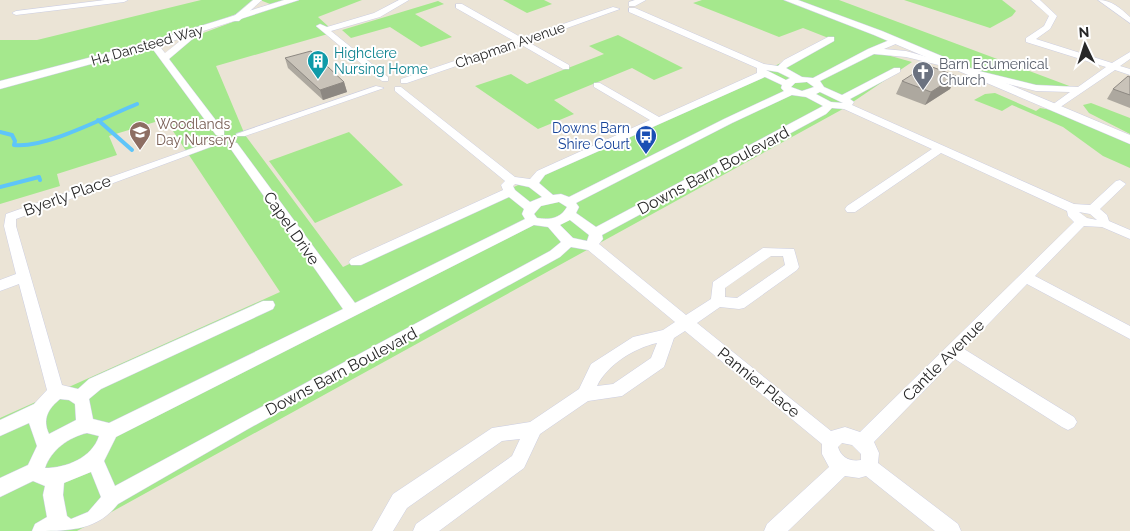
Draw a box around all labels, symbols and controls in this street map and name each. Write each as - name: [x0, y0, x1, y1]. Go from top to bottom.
- street label: Chapman Avenue: [453, 19, 567, 71]
- north arrow: [1060, 20, 1110, 70]
- street label: H4 Dansteed Way: [89, 21, 205, 69]
- text: N: [1078, 24, 1090, 40]
- place label: Highclere Nursing Home: [334, 45, 428, 77]
- building icon: Highclere Nursing Home: [306, 49, 330, 80]
- place label: Barn Ecumenical Church: [939, 56, 1049, 88]
- church icon: Barn Ecumenical Church: [911, 60, 935, 91]
- place label: Woodlands Day Nursery: [156, 116, 236, 148]
- school or university icon: Woodlands Day Nursery: [128, 120, 152, 151]
- place label: Downs Barn Shire Court: [552, 120, 630, 152]
- street label: Downs Barn Boulevard: [634, 122, 792, 218]
- bus stop icon: Downs Barn Shire Court: [634, 124, 658, 155]
- street label: Byerly Place: [21, 171, 113, 220]
- street label: Capel Drive: [259, 188, 324, 269]
- street label: Cantle Avenue: [899, 316, 988, 405]
- street label: Downs Barn Boulevard: [262, 323, 420, 419]
- street label: Pannier Place: [714, 343, 804, 421]

